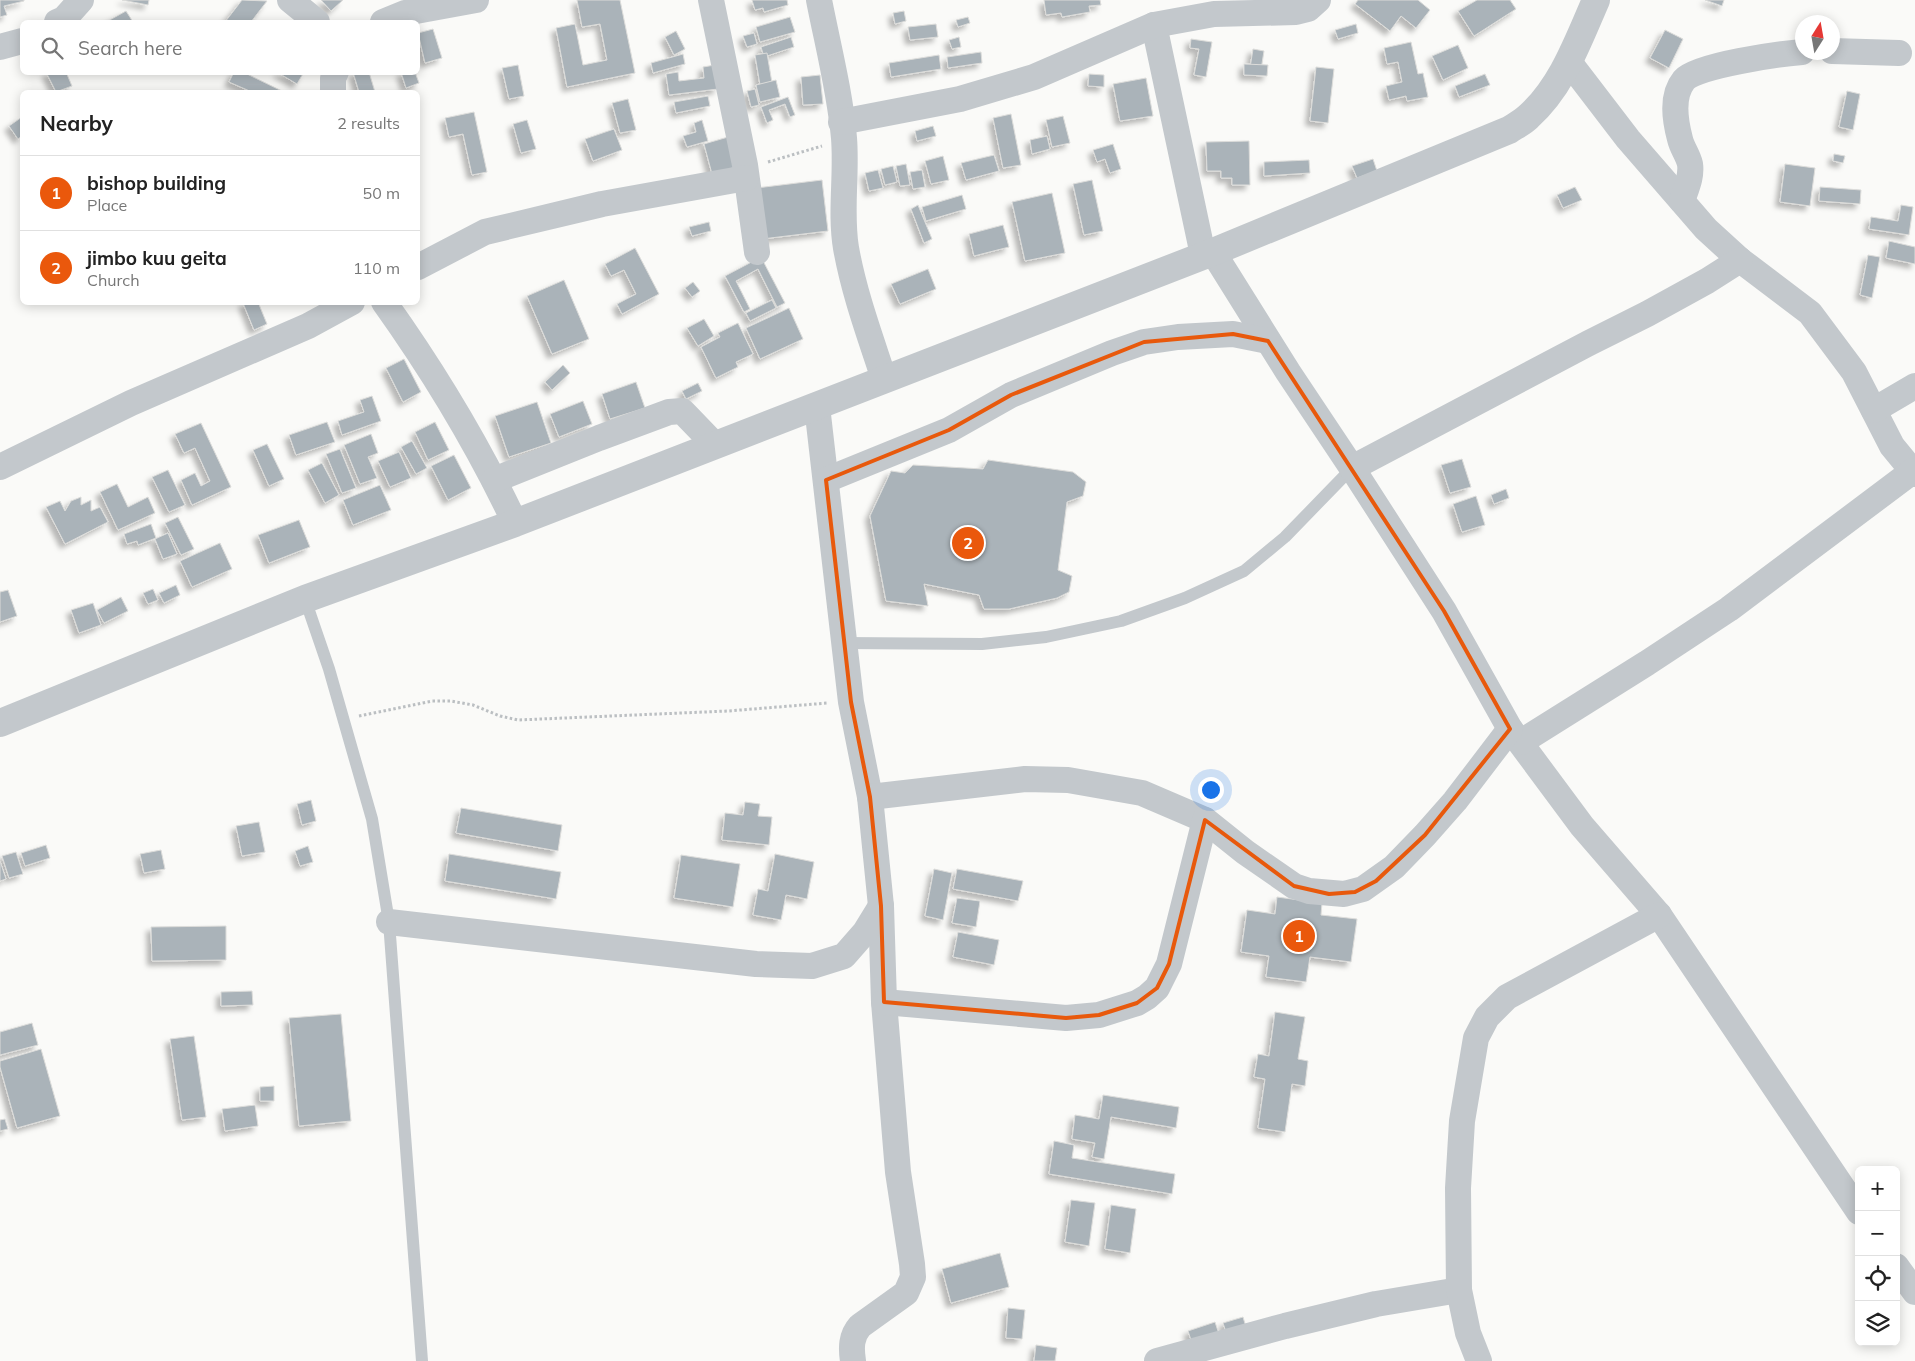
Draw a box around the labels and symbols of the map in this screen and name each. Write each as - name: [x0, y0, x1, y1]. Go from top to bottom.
- north arrow: [1795, 15, 1840, 60]
- pin: 2: [952, 524, 984, 562]
- your location: [1198, 777, 1224, 803]
- pin: 1: [1283, 917, 1315, 955]

